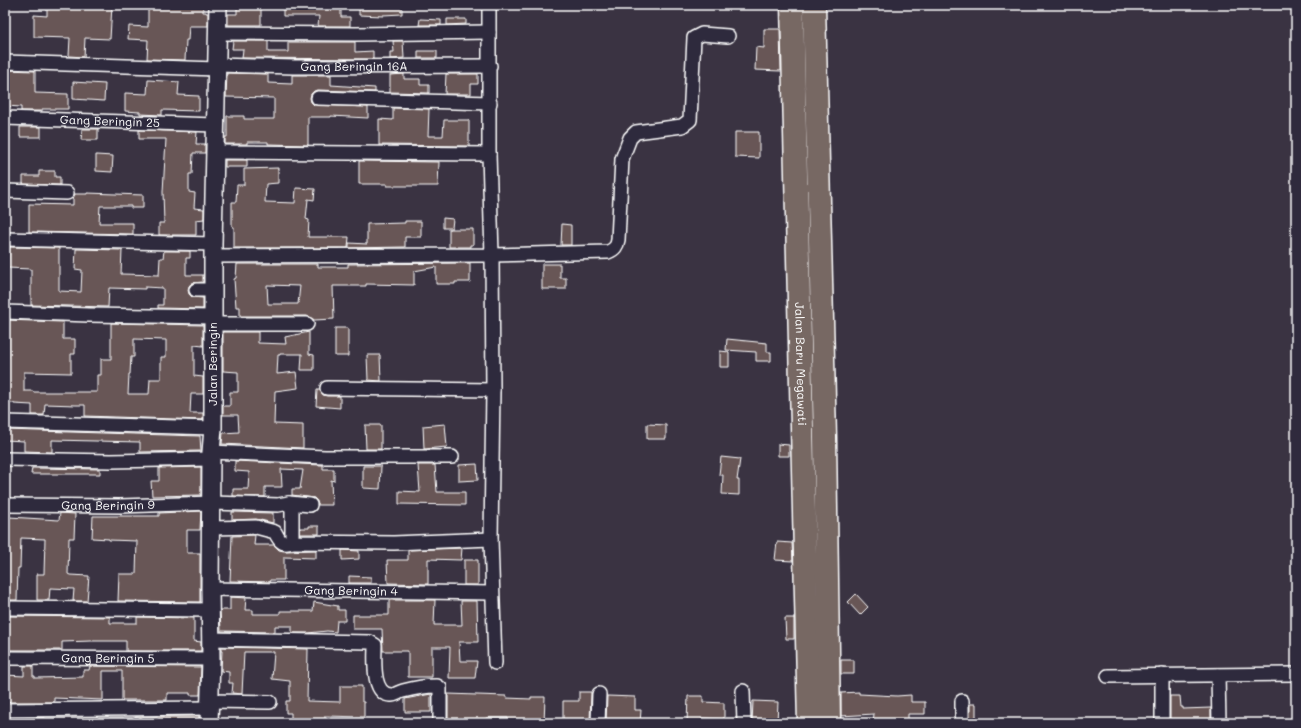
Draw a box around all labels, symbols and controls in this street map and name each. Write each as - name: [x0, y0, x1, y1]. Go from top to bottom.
- street label: Gang Beringin 16A: [300, 57, 408, 74]
- street label: Gang Beringin 25: [60, 111, 160, 130]
- street label: Jalan Baru Megawati: [792, 302, 811, 426]
- street label: Jalan Beringin: [204, 322, 220, 406]
- street label: Gang Beringin 9: [61, 496, 155, 513]
- street label: Gang Beringin 4: [304, 581, 398, 599]
- street label: Gang Beringin 5: [61, 649, 155, 666]

